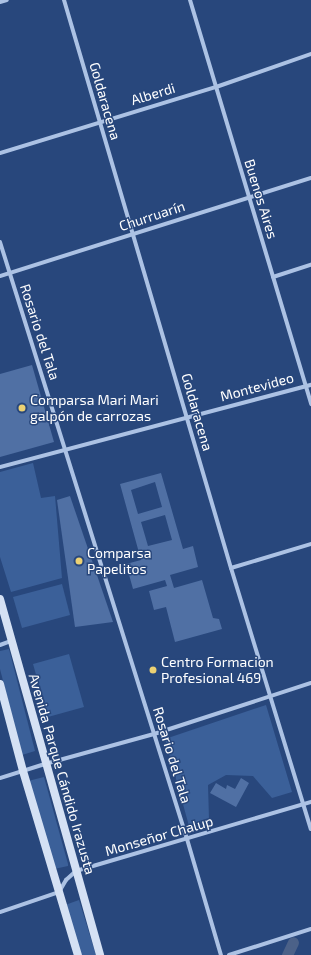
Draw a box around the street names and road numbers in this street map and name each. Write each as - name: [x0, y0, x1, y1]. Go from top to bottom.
- street label: Goldaracena: [86, 60, 124, 142]
- street label: Alberdi: [129, 79, 177, 109]
- street label: Buenos Aires: [241, 157, 281, 241]
- street label: Churruarín: [117, 197, 187, 235]
- street label: Rosario del Tala: [16, 282, 64, 382]
- street label: Montevideo: [218, 369, 296, 405]
- street label: Goldaracena: [178, 371, 216, 453]
- street label: Avenida Parque Cándido Irazusta: [25, 672, 99, 876]
- street label: Rosario del Tala: [149, 704, 195, 806]
- street label: Monseñor Chalup: [103, 813, 215, 859]

